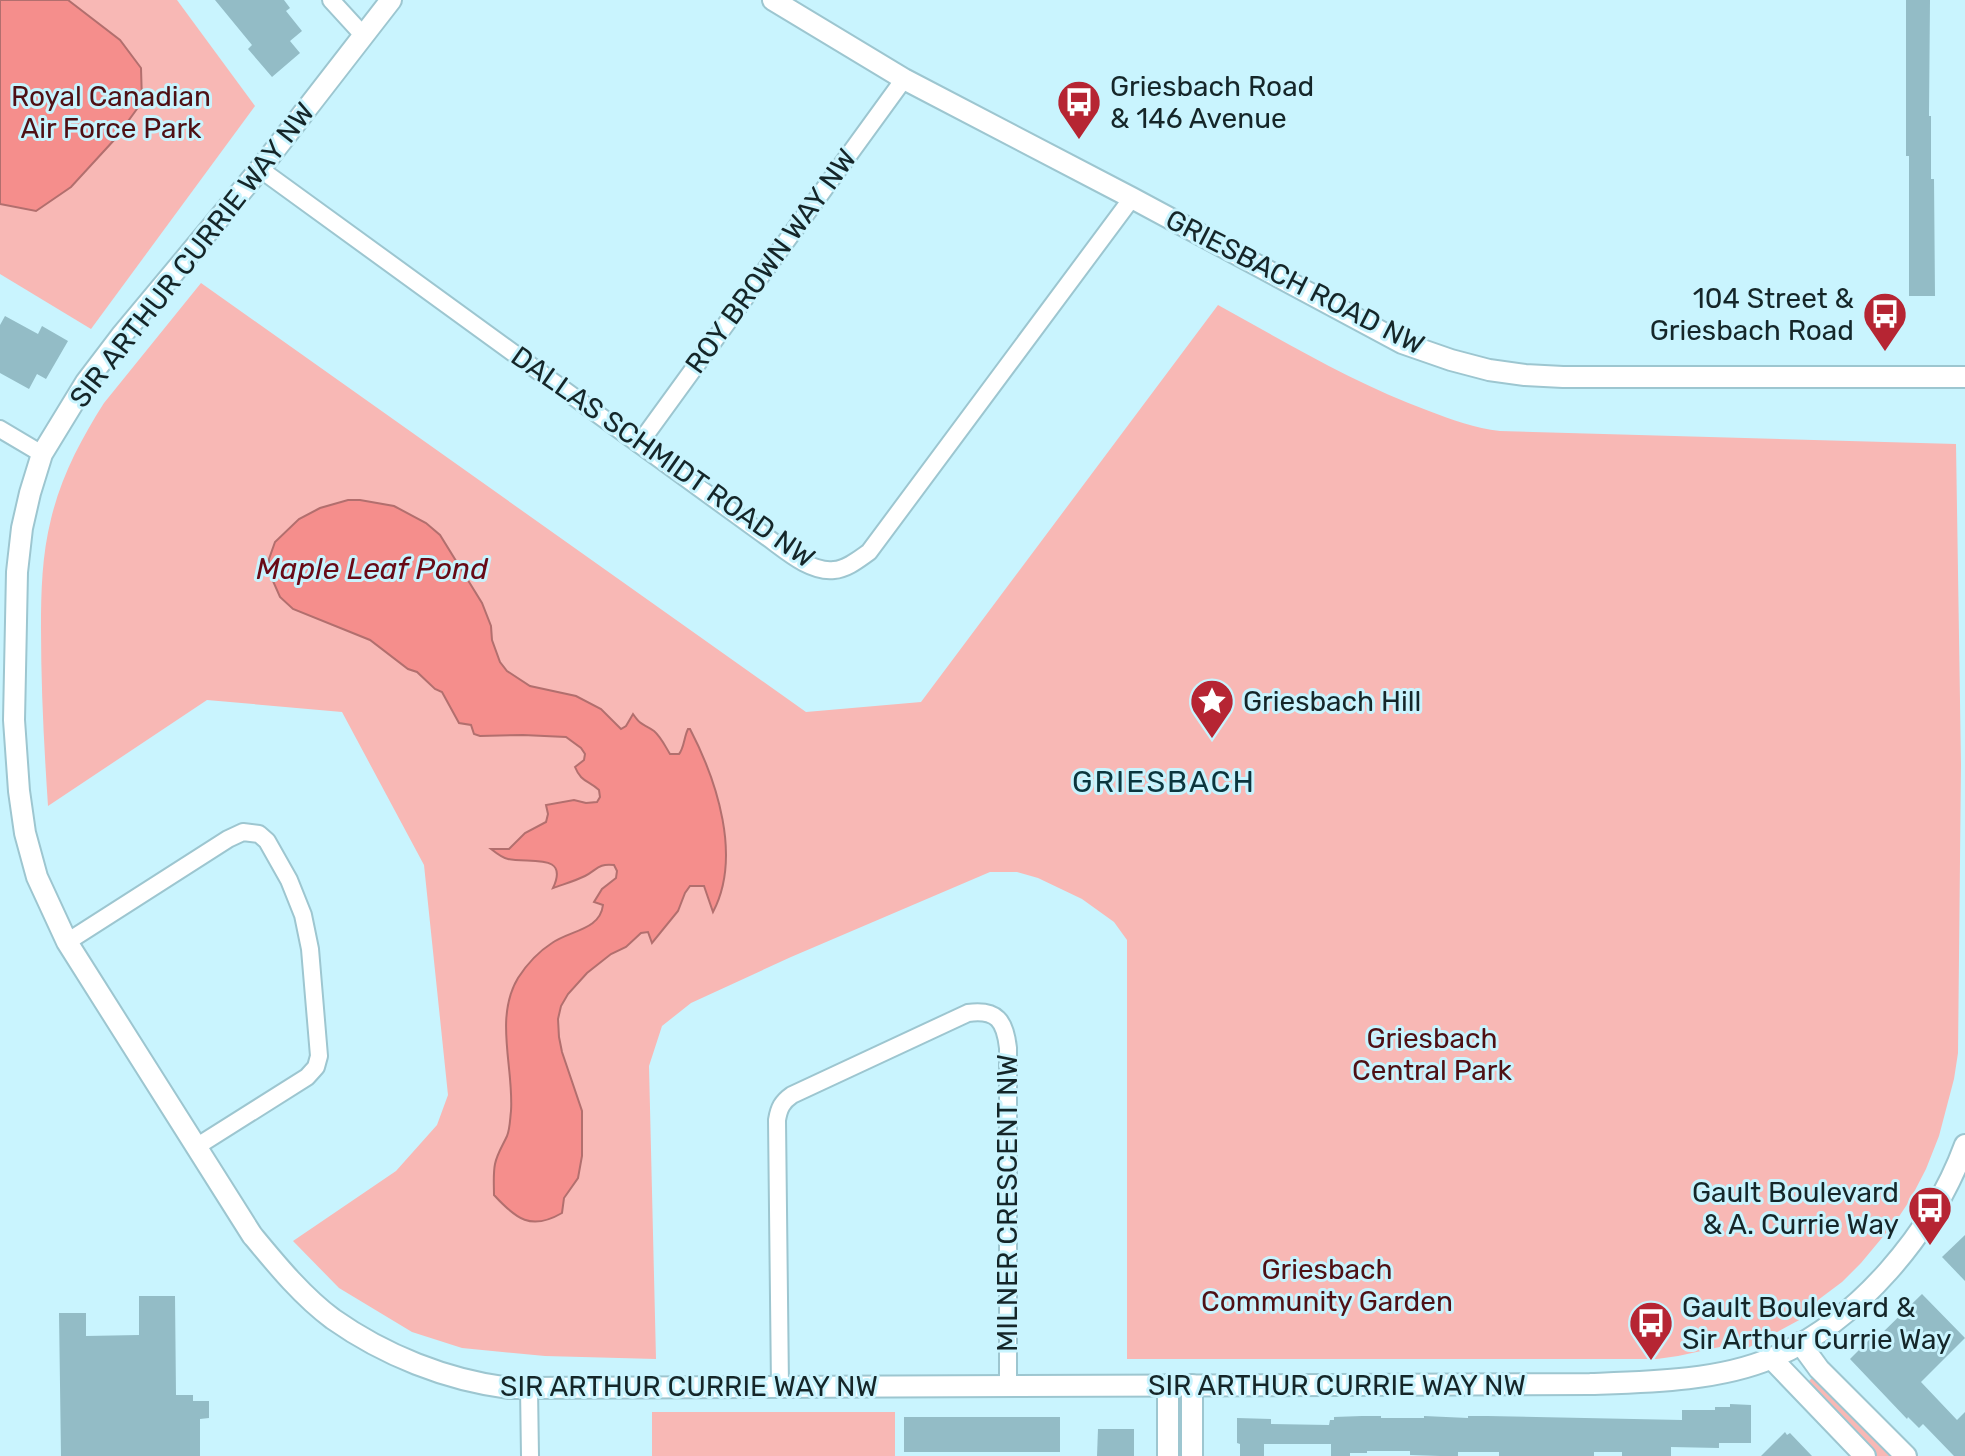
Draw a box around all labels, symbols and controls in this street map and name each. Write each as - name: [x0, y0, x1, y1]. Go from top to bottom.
- place label: Griesbach Road & 146 Avenue: [1110, 70, 1314, 135]
- bus stop icon: Griesbach Road & 146 Avenue: [1055, 78, 1103, 141]
- park label: Royal Canadian Air Force Park: [11, 80, 211, 145]
- street label: SIR ARTHUR CURRIE WAY NW: [63, 96, 321, 414]
- street label: ROY BROWN WAY NW: [679, 142, 863, 380]
- street label: GRIESBACH ROAD NW: [1160, 202, 1430, 362]
- place label: 104 Street & Griesbach Road: [1650, 282, 1854, 347]
- bus stop icon: 104 Street & Griesbach Road: [1861, 290, 1909, 353]
- street label: DALLAS SCHMIDT ROAD NW: [505, 339, 821, 575]
- water label: Maple Leaf Pond: [256, 551, 489, 587]
- place icon: Griesbach Hill: [1188, 677, 1236, 740]
- place label: Griesbach Hill: [1243, 685, 1421, 718]
- district label: GRIESBACH: [1072, 764, 1256, 800]
- park label: Griesbach Central Park: [1352, 1022, 1512, 1087]
- street label: MILNER CRESCENT NW: [991, 1054, 1024, 1352]
- place label: Gault Boulevard & A. Currie Way: [1692, 1176, 1899, 1241]
- bus stop icon: Gault Boulevard & A. Currie Way: [1906, 1184, 1954, 1247]
- park label: Griesbach Community Garden: [1201, 1253, 1453, 1318]
- place label: Gault Boulevard & Sir Arthur Currie Way: [1682, 1291, 1952, 1356]
- bus stop icon: Gault Boulevard & Sir Arthur Currie Way: [1627, 1299, 1675, 1362]
- street label: SIR ARTHUR CURRIE WAY NW: [1148, 1369, 1526, 1402]
- street label: SIR ARTHUR CURRIE WAY NW: [500, 1370, 878, 1403]

